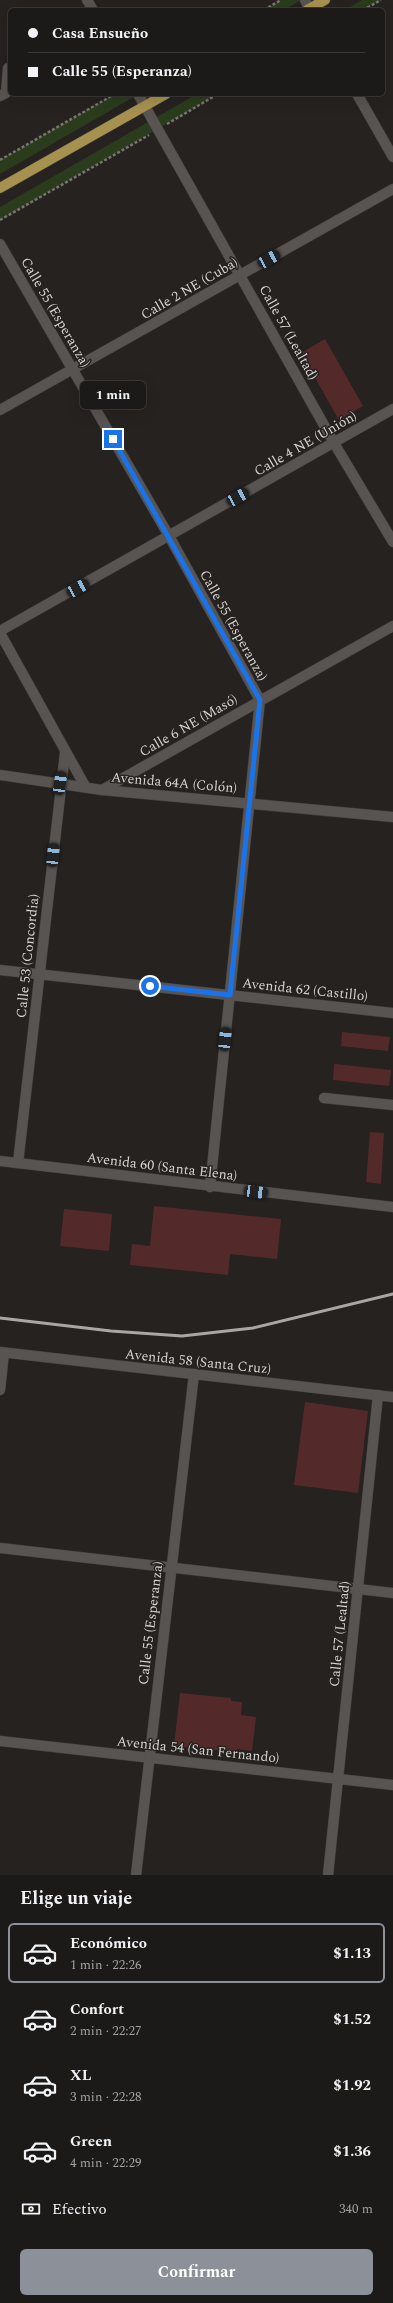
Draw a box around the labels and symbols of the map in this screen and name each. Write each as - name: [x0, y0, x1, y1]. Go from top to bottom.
- car: [256, 248, 282, 270]
- street label: Calle 2 NE (Cuba): [137, 252, 242, 325]
- street label: Calle 55 (Esperanza): [15, 253, 96, 371]
- street label: Calle 57 (Lealtad): [254, 281, 323, 384]
- callout: 1 min: [80, 381, 146, 409]
- street label: Calle 4 NE (Unión): [250, 405, 361, 481]
- route end: [104, 430, 122, 448]
- car: [225, 486, 251, 508]
- street label: Calle 55 (Esperanza): [194, 566, 273, 685]
- car: [65, 577, 91, 599]
- street label: Calle 6 NE (Masó): [135, 689, 241, 762]
- street label: Avenida 64A (Colón): [110, 767, 238, 798]
- car: [52, 770, 68, 796]
- car: [46, 842, 60, 868]
- street label: Calle 53 (Concordia): [11, 893, 44, 1019]
- street label: Avenida 62 (Castillo): [241, 972, 369, 1007]
- route start: [141, 977, 159, 995]
- car: [218, 1026, 232, 1052]
- street label: Avenida 60 (Santa Elena): [85, 1147, 238, 1186]
- car: [243, 1185, 269, 1199]
- street label: Avenida 58 (Santa Cruz): [124, 1343, 272, 1380]
- street label: Calle 55 (Esperanza): [133, 1560, 168, 1686]
- street label: Calle 57 (Lealtad): [324, 1580, 355, 1688]
- street label: Avenida 54 (San Fernando): [115, 1731, 280, 1768]

